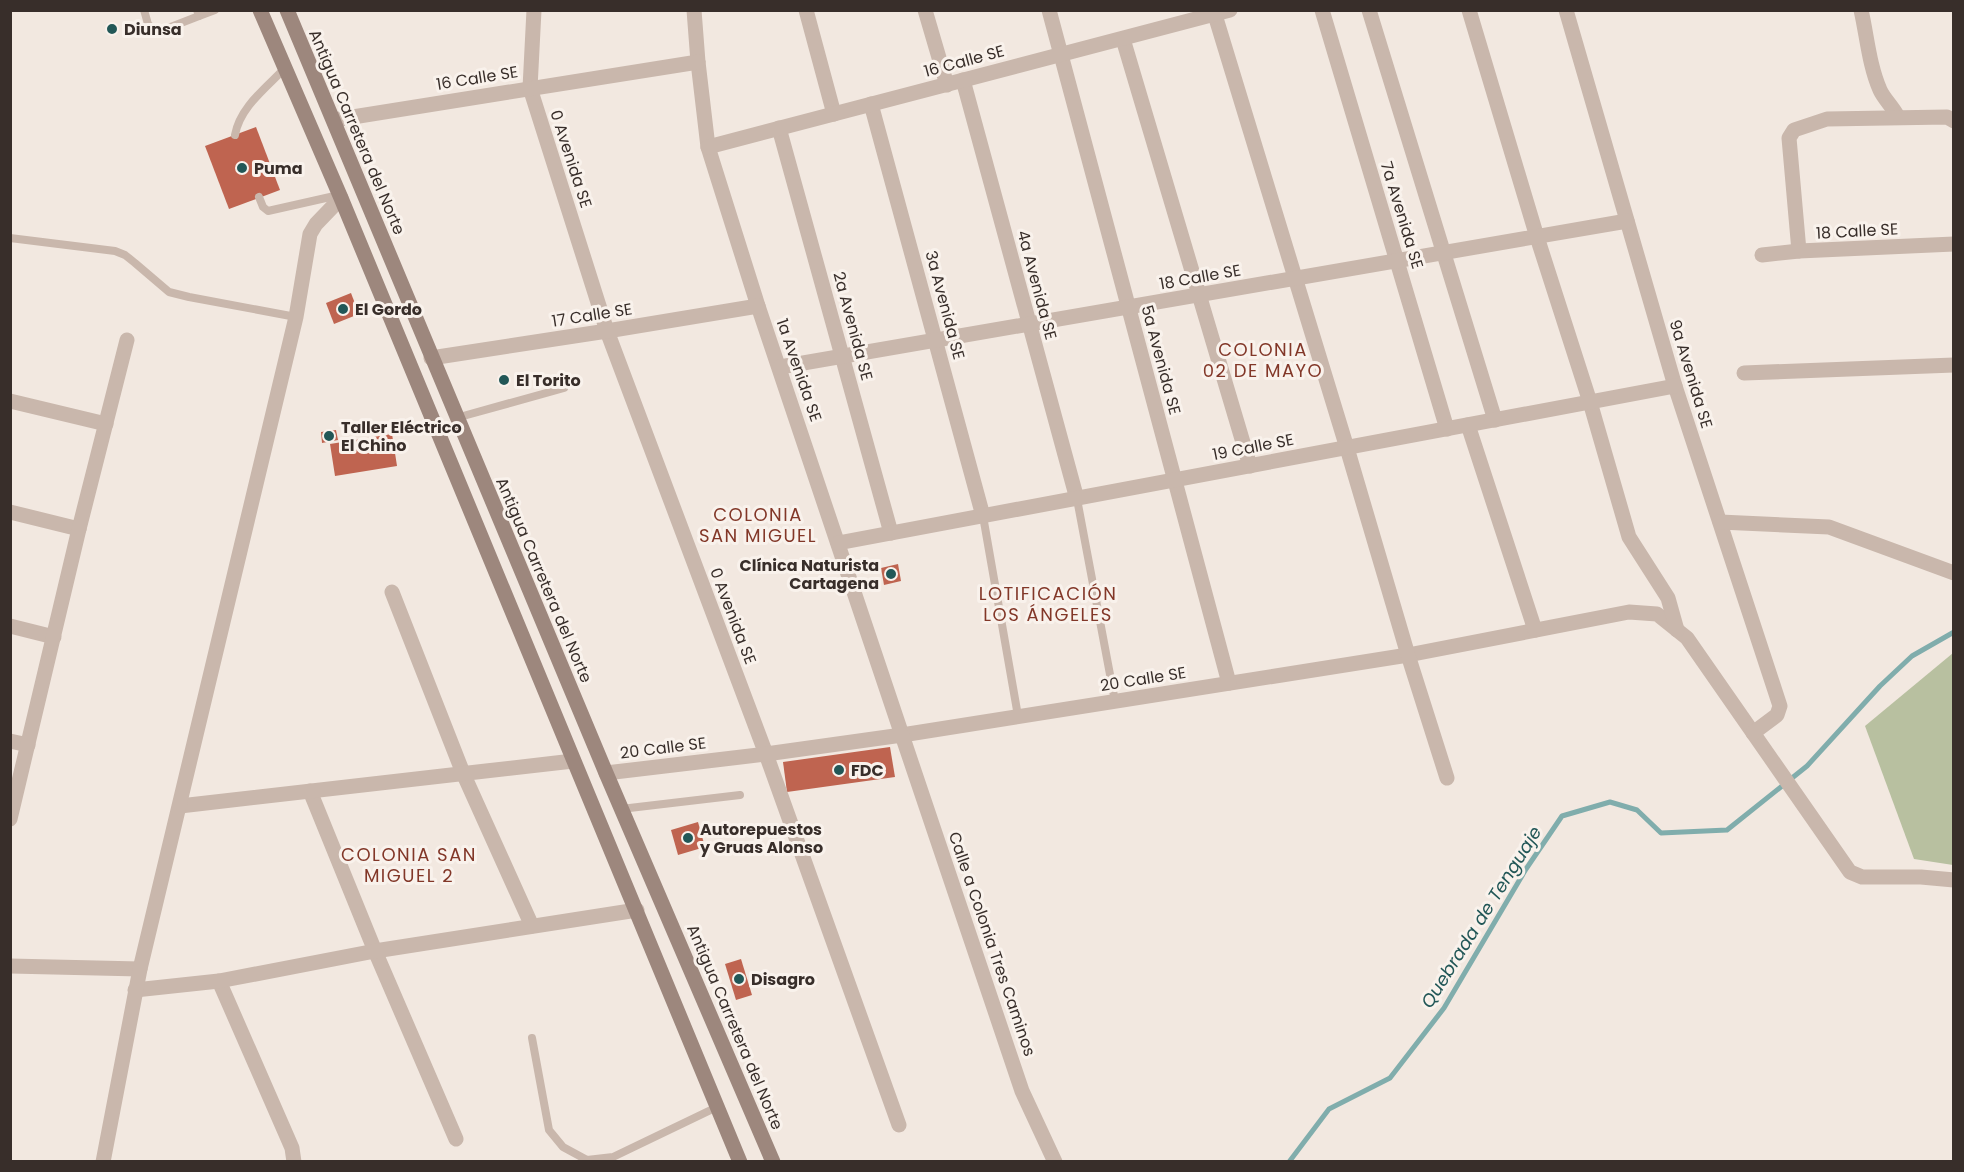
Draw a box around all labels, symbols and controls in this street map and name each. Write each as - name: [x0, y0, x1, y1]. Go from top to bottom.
- place label: Diunsa: [124, 18, 182, 41]
- marker: Diunsa: [105, 22, 119, 36]
- street label: Antigua Carretera del Norte: [303, 26, 411, 238]
- street label: 16 Calle SE: [921, 39, 1007, 83]
- street label: 16 Calle SE: [435, 60, 519, 96]
- street label: 0 Avenida SE: [544, 107, 598, 211]
- place label: Puma: [254, 157, 303, 180]
- street label: 7a Avenida SE: [1375, 158, 1429, 272]
- marker: Puma: [235, 161, 249, 175]
- street label: 18 Calle SE: [1815, 217, 1899, 245]
- street label: 4a Avenida SE: [1011, 228, 1063, 342]
- street label: 3a Avenida SE: [919, 248, 971, 362]
- street label: 18 Calle SE: [1157, 259, 1243, 295]
- street label: 2a Avenida SE: [827, 269, 879, 383]
- street label: 17 Calle SE: [550, 297, 634, 333]
- place label: El Gordo: [355, 298, 422, 321]
- marker: El Gordo: [336, 302, 350, 316]
- street label: 5a Avenida SE: [1135, 303, 1187, 417]
- street label: 1a Avenida SE: [771, 315, 827, 425]
- street label: 9a Avenida SE: [1664, 317, 1718, 431]
- district label: COLONIA 02 DE MAYO: [1203, 337, 1323, 383]
- place label: El Torito: [516, 369, 581, 392]
- marker: El Torito: [497, 373, 511, 387]
- place label: Taller Eléctrico El Chino: [341, 416, 462, 457]
- street label: 19 Calle SE: [1210, 428, 1296, 466]
- marker: Taller Eléctrico El Chino: [322, 429, 336, 443]
- street label: Antigua Carretera del Norte: [490, 474, 598, 686]
- district label: COLONIA SAN MIGUEL: [699, 502, 817, 548]
- place label: Clínica Naturista Cartagena: [739, 554, 879, 595]
- street label: 0 Avenida SE: [704, 564, 762, 668]
- marker: Clínica Naturista Cartagena: [884, 567, 898, 581]
- district label: LOTIFICACIÓN LOS ÁNGELES: [979, 581, 1117, 627]
- street label: 20 Calle SE: [1099, 661, 1187, 697]
- street label: 20 Calle SE: [619, 731, 707, 765]
- place label: FDC: [851, 759, 884, 782]
- marker: FDC: [832, 763, 846, 777]
- place label: Autorepuestos y Gruas Alonso: [699, 818, 823, 859]
- water label: Quebrada de Tenguaje: [1415, 821, 1547, 1013]
- street label: Calle a Colonia Tres Caminos: [943, 829, 1041, 1059]
- marker: Autorepuestos y Gruas Alonso: [681, 831, 695, 845]
- district label: COLONIA SAN MIGUEL 2: [341, 842, 477, 888]
- street label: Antigua Carretera del Norte: [681, 921, 789, 1133]
- place label: Disagro: [751, 968, 815, 991]
- marker: Disagro: [732, 972, 746, 986]

